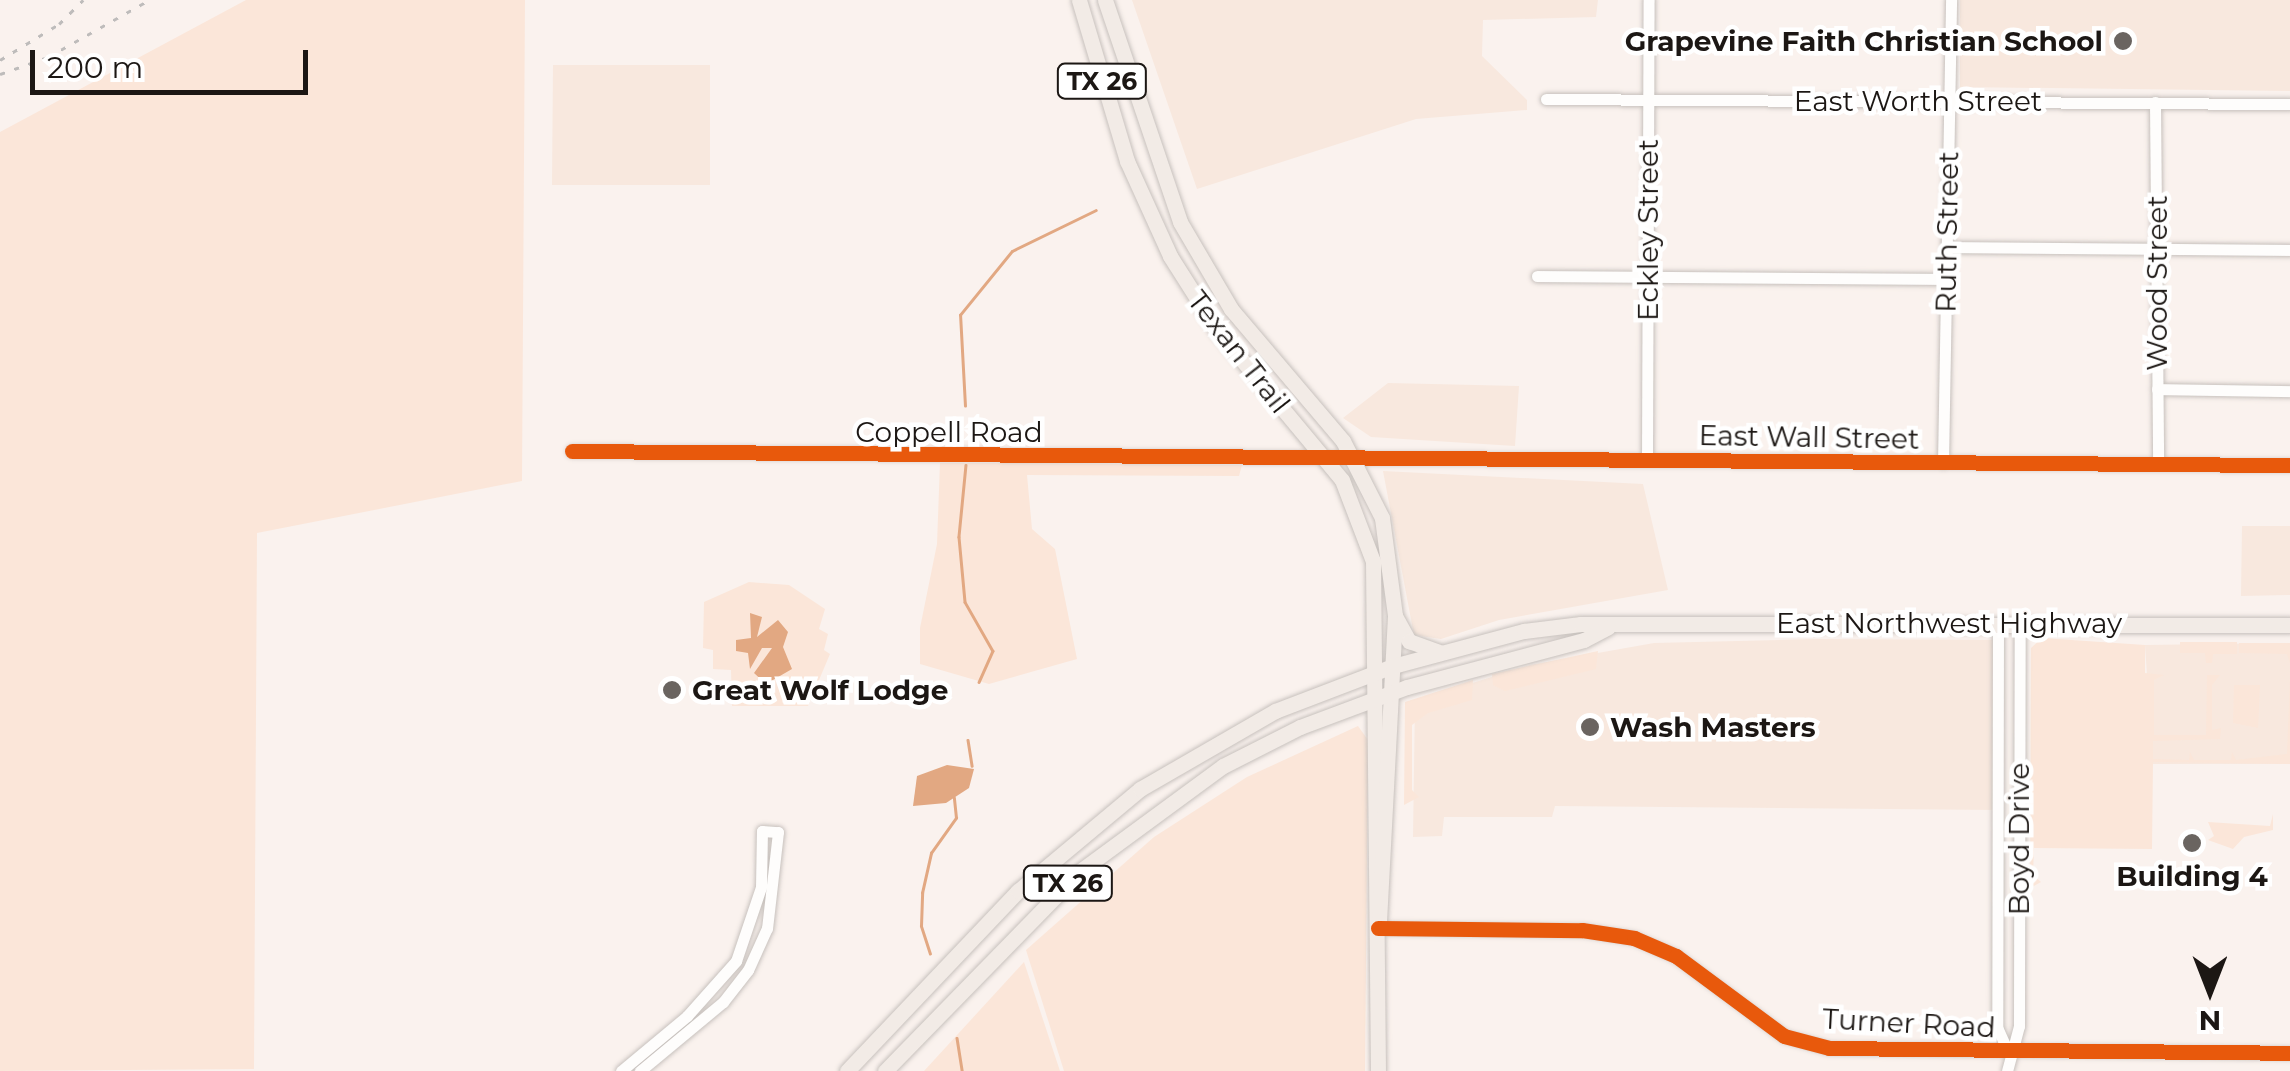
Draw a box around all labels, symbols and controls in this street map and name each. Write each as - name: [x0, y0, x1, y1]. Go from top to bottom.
- place label: Grapevine Faith Christian School: [1625, 24, 2103, 58]
- scale bar: [35, 30, 312, 92]
- marker: Grapevine Faith Christian School: [2112, 30, 2134, 52]
- text: 200 m: [47, 49, 143, 86]
- road number: TX 26: [1054, 61, 1150, 101]
- street label: East Worth Street: [1794, 84, 2042, 118]
- street label: Eckley Street: [1631, 139, 1665, 321]
- street label: Ruth Street: [1929, 151, 1965, 313]
- street label: Wood Street: [2140, 195, 2174, 371]
- street label: Texan Trail: [1181, 284, 1297, 420]
- street label: Coppell Road: [855, 415, 1043, 449]
- street label: East Wall Street: [1698, 418, 1920, 456]
- street label: East Northwest Highway: [1776, 606, 2122, 640]
- place label: Great Wolf Lodge: [692, 673, 948, 707]
- marker: Great Wolf Lodge: [661, 679, 683, 701]
- place label: Wash Masters: [1610, 710, 1816, 744]
- marker: Wash Masters: [1579, 716, 1601, 738]
- street label: Boyd Drive: [2002, 763, 2036, 915]
- marker: Building 4: [2181, 832, 2203, 854]
- place label: Building 4: [2116, 859, 2268, 893]
- road number: TX 26: [1020, 863, 1116, 903]
- north arrow: [2160, 941, 2260, 1041]
- street label: Turner Road: [1822, 1002, 1996, 1044]
- text: N: [2199, 1004, 2221, 1038]

